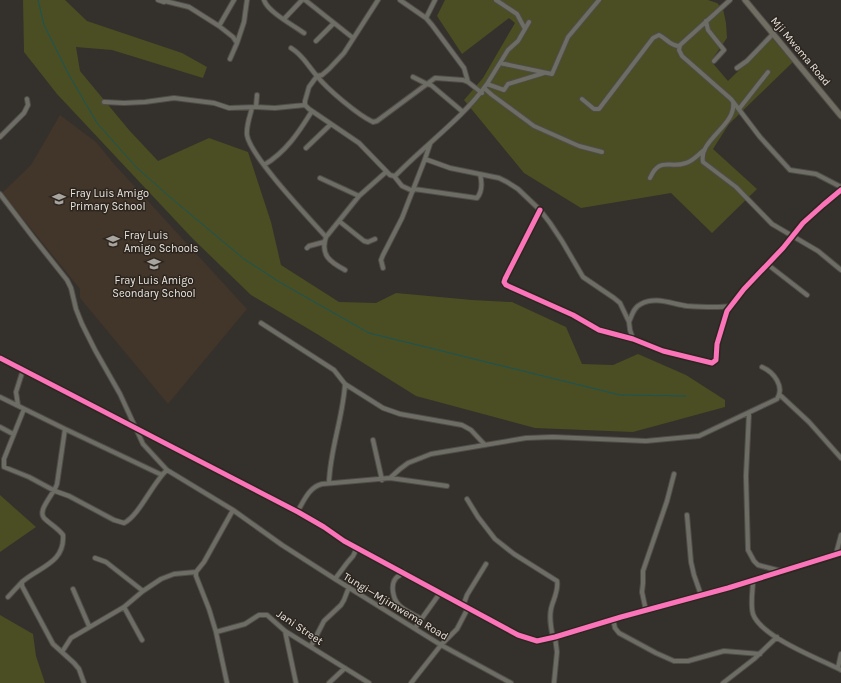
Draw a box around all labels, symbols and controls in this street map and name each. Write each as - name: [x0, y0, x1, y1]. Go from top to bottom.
- street label: Mji Mwema Road: [768, 14, 833, 88]
- place label: Fray Luis Amigo Primary School: [70, 187, 149, 213]
- school or university icon: Fray Luis Amigo Primary School: [51, 191, 67, 207]
- place label: Fray Luis Amigo Schools: [124, 229, 199, 255]
- school or university icon: Fray Luis Amigo Schools: [105, 233, 121, 249]
- school or university icon: Fray Luis Amigo Seondary School: [146, 256, 162, 272]
- place label: Fray Luis Amigo Seondary School: [112, 274, 196, 300]
- street label: Tungi—Mjimwema Road: [341, 570, 450, 643]
- street label: Jani Street: [274, 607, 325, 648]

